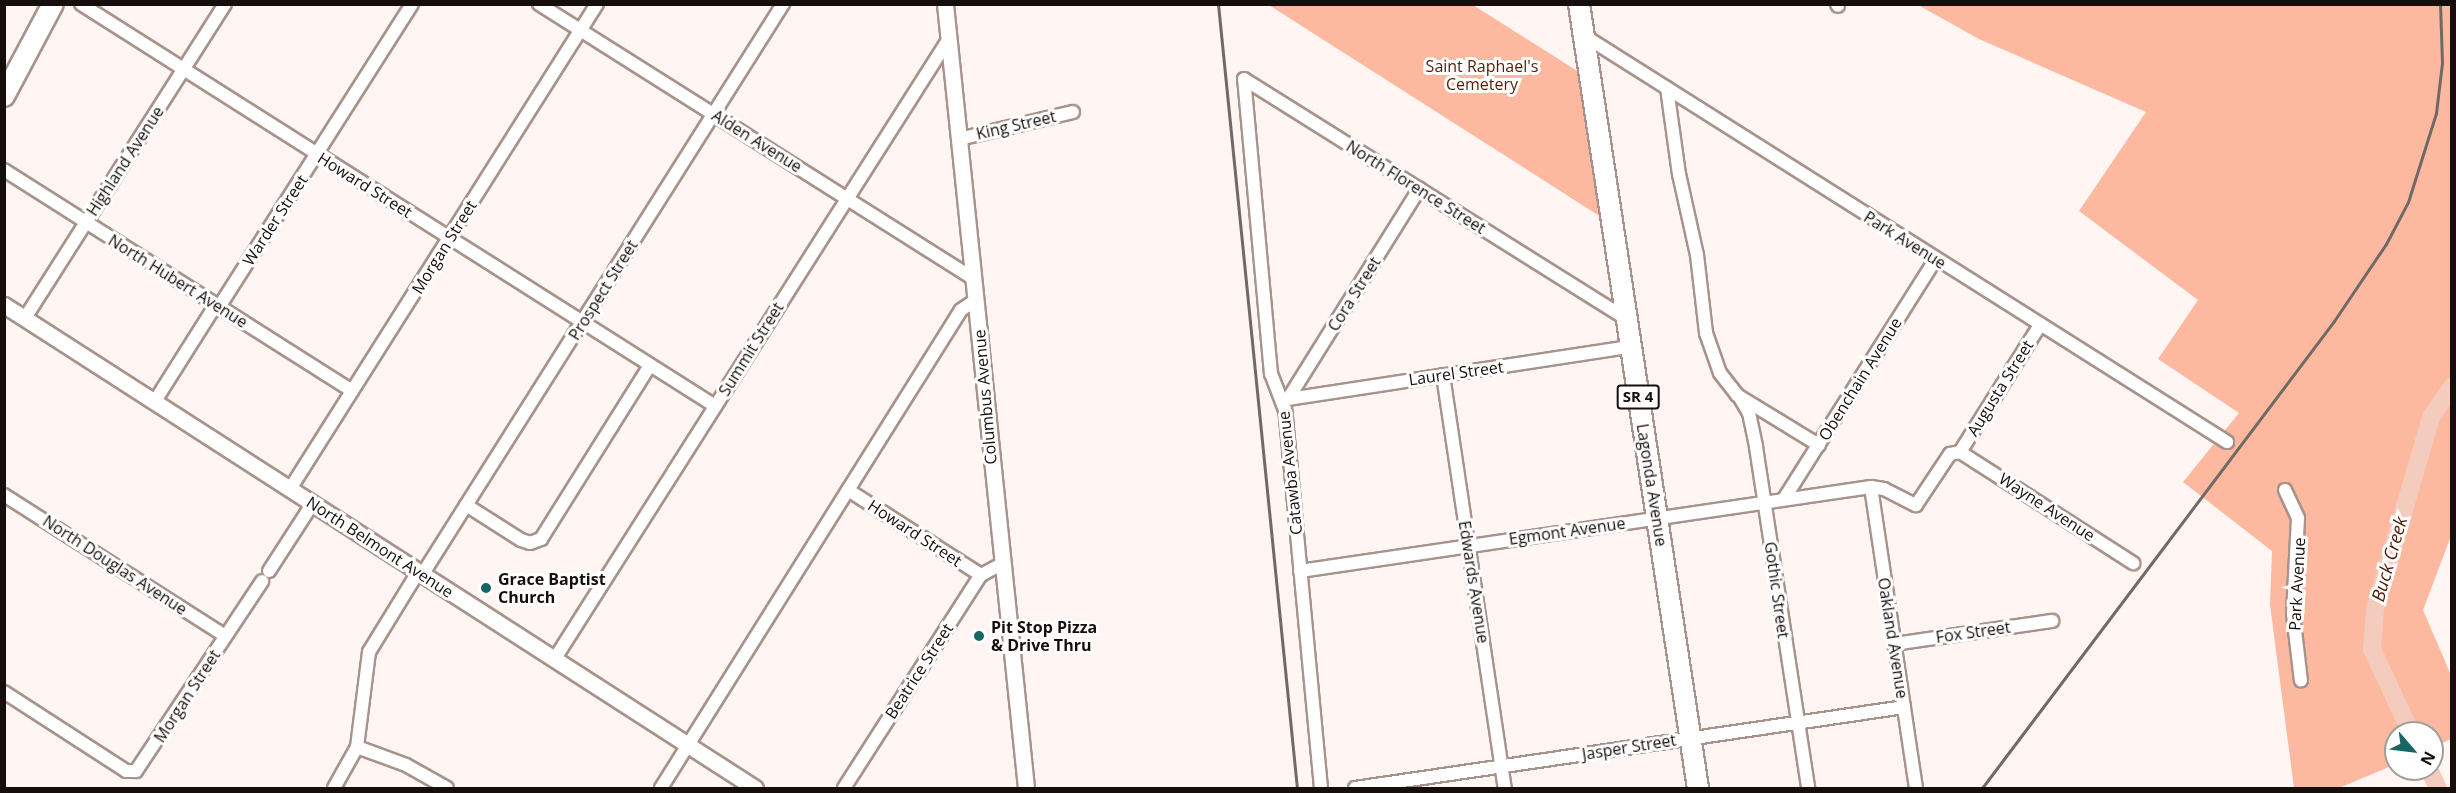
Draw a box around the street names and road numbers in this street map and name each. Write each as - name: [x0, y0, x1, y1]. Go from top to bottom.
- street label: Highland Avenue: [82, 103, 168, 219]
- street label: Alden Avenue: [708, 106, 806, 176]
- street label: King Street: [974, 107, 1058, 143]
- street label: North Florence Street: [1343, 136, 1489, 238]
- street label: Howard Street: [314, 148, 416, 222]
- street label: Warder Street: [239, 171, 311, 269]
- street label: Morgan Street: [408, 197, 480, 297]
- street label: Park Avenue: [1860, 207, 1950, 273]
- street label: North Hubert Avenue: [105, 230, 251, 332]
- street label: Prospect Street: [565, 236, 641, 344]
- street label: Cora Street: [1324, 253, 1384, 335]
- street label: Summit Street: [715, 299, 787, 399]
- street label: Obenchain Avenue: [1814, 314, 1906, 444]
- street label: Columbus Avenue: [970, 329, 1000, 465]
- street label: Augusta Street: [1963, 336, 2037, 440]
- street label: Laurel Street: [1407, 357, 1505, 389]
- road number: SR 4: [1616, 385, 1660, 409]
- street label: Catawba Avenue: [1274, 410, 1306, 536]
- street label: Lagonda Avenue: [1633, 422, 1671, 548]
- street label: Wayne Avenue: [1996, 469, 2098, 545]
- street label: North Belmont Avenue: [303, 492, 457, 602]
- street label: Howard Street: [865, 496, 965, 570]
- street label: North Douglas Avenue: [39, 511, 191, 619]
- street label: Egmont Avenue: [1508, 513, 1626, 549]
- street label: Edwards Avenue: [1455, 519, 1493, 645]
- street label: Park Avenue: [2285, 537, 2309, 631]
- street label: Gothic Street: [1761, 540, 1793, 640]
- street label: Oakland Avenue: [1874, 576, 1912, 700]
- street label: Fox Street: [1934, 617, 2012, 647]
- street label: Beatrice Street: [881, 620, 957, 722]
- street label: Morgan Street: [150, 646, 224, 746]
- street label: Jasper Street: [1581, 730, 1677, 764]

